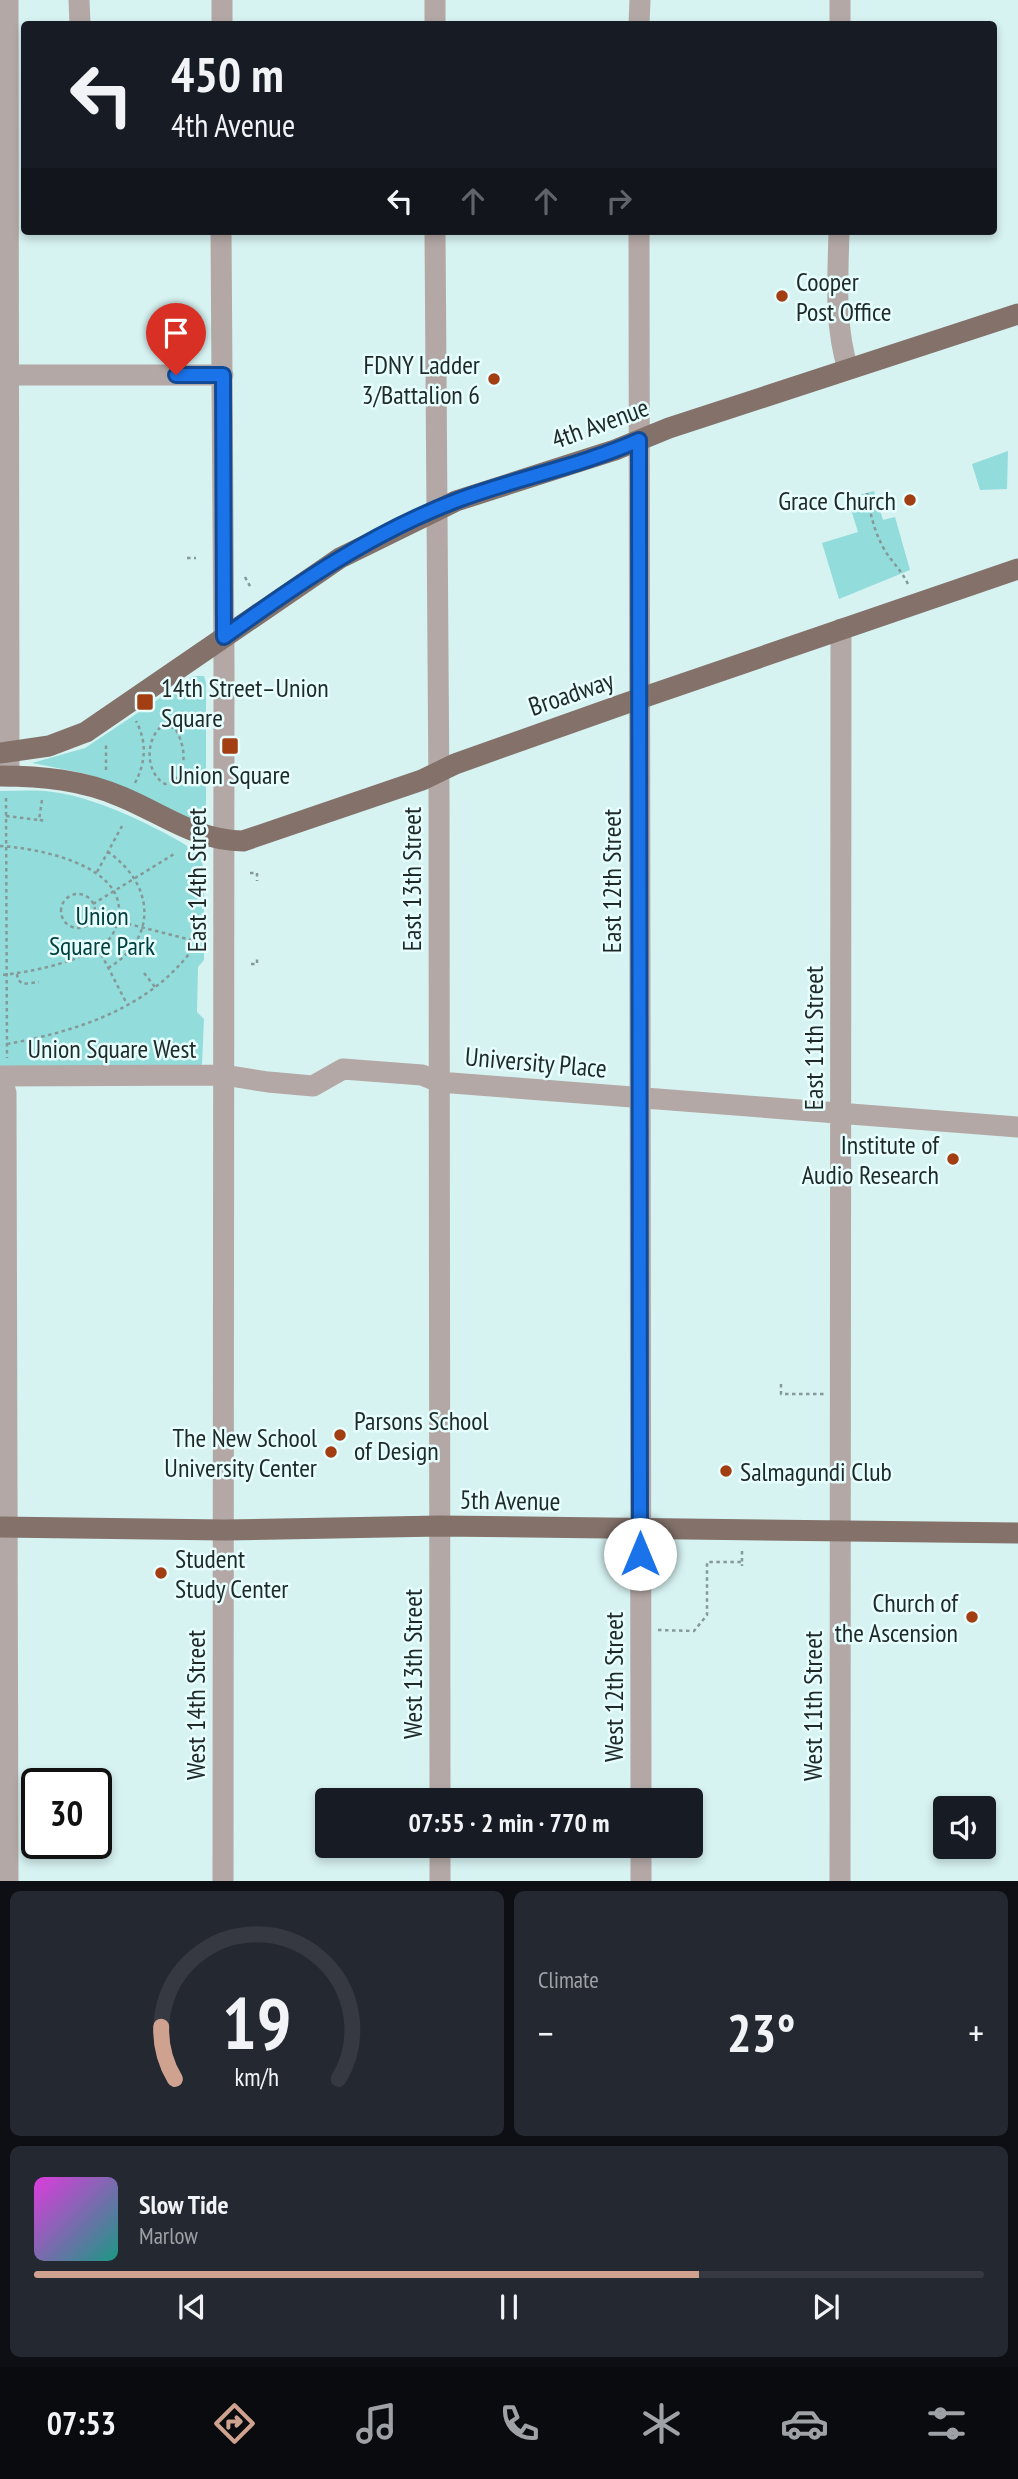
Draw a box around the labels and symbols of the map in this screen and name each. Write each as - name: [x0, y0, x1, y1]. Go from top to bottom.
- place label: Cooper Post Office: [796, 265, 892, 328]
- marker: Cooper Post Office: [774, 288, 790, 304]
- pin: [146, 303, 206, 375]
- place label: FDNY Ladder 3/Battalion 6: [362, 348, 480, 411]
- marker: FDNY Ladder 3/Battalion 6: [486, 371, 502, 387]
- street label: 4th Avenue: [547, 390, 653, 456]
- place label: Grace Church: [778, 484, 896, 517]
- marker: Grace Church: [902, 492, 918, 508]
- street label: Broadway: [524, 663, 618, 723]
- place label: 14th Street–Union Square: [161, 671, 329, 734]
- marker: 14th Street–Union Square: [135, 692, 155, 712]
- marker: Union Square: [220, 736, 240, 756]
- place label: Union Square: [170, 758, 290, 791]
- street label: East 13th Street: [395, 807, 428, 951]
- street label: East 14th Street: [180, 808, 213, 952]
- street label: East 12th Street: [595, 809, 628, 953]
- park label: Union Square Park: [49, 899, 155, 962]
- street label: East 11th Street: [797, 966, 830, 1110]
- street label: Union Square West: [28, 1032, 196, 1065]
- street label: University Place: [464, 1039, 608, 1085]
- place label: Institute of Audio Research: [802, 1128, 940, 1191]
- marker: Institute of Audio Research: [945, 1151, 961, 1167]
- place label: Parsons School of Design: [354, 1404, 489, 1467]
- place label: The New School University Center: [164, 1421, 317, 1484]
- marker: Parsons School of Design: [332, 1427, 348, 1443]
- marker: The New School University Center: [323, 1444, 339, 1460]
- place label: Salmagundi Club: [740, 1455, 892, 1488]
- marker: Salmagundi Club: [718, 1463, 734, 1479]
- street label: 5th Avenue: [459, 1483, 561, 1517]
- position arrow: [603, 1517, 677, 1591]
- place label: Student Study Center: [175, 1542, 289, 1605]
- marker: Student Study Center: [153, 1565, 169, 1581]
- place label: Church of the Ascension: [835, 1586, 959, 1649]
- street label: West 13th Street: [396, 1589, 429, 1739]
- marker: Church of the Ascension: [964, 1609, 980, 1625]
- street label: West 12th Street: [597, 1612, 630, 1762]
- street label: West 14th Street: [179, 1630, 212, 1780]
- street label: West 11th Street: [796, 1631, 829, 1781]
- speed limit sign: 30: [21, 1768, 112, 1859]

